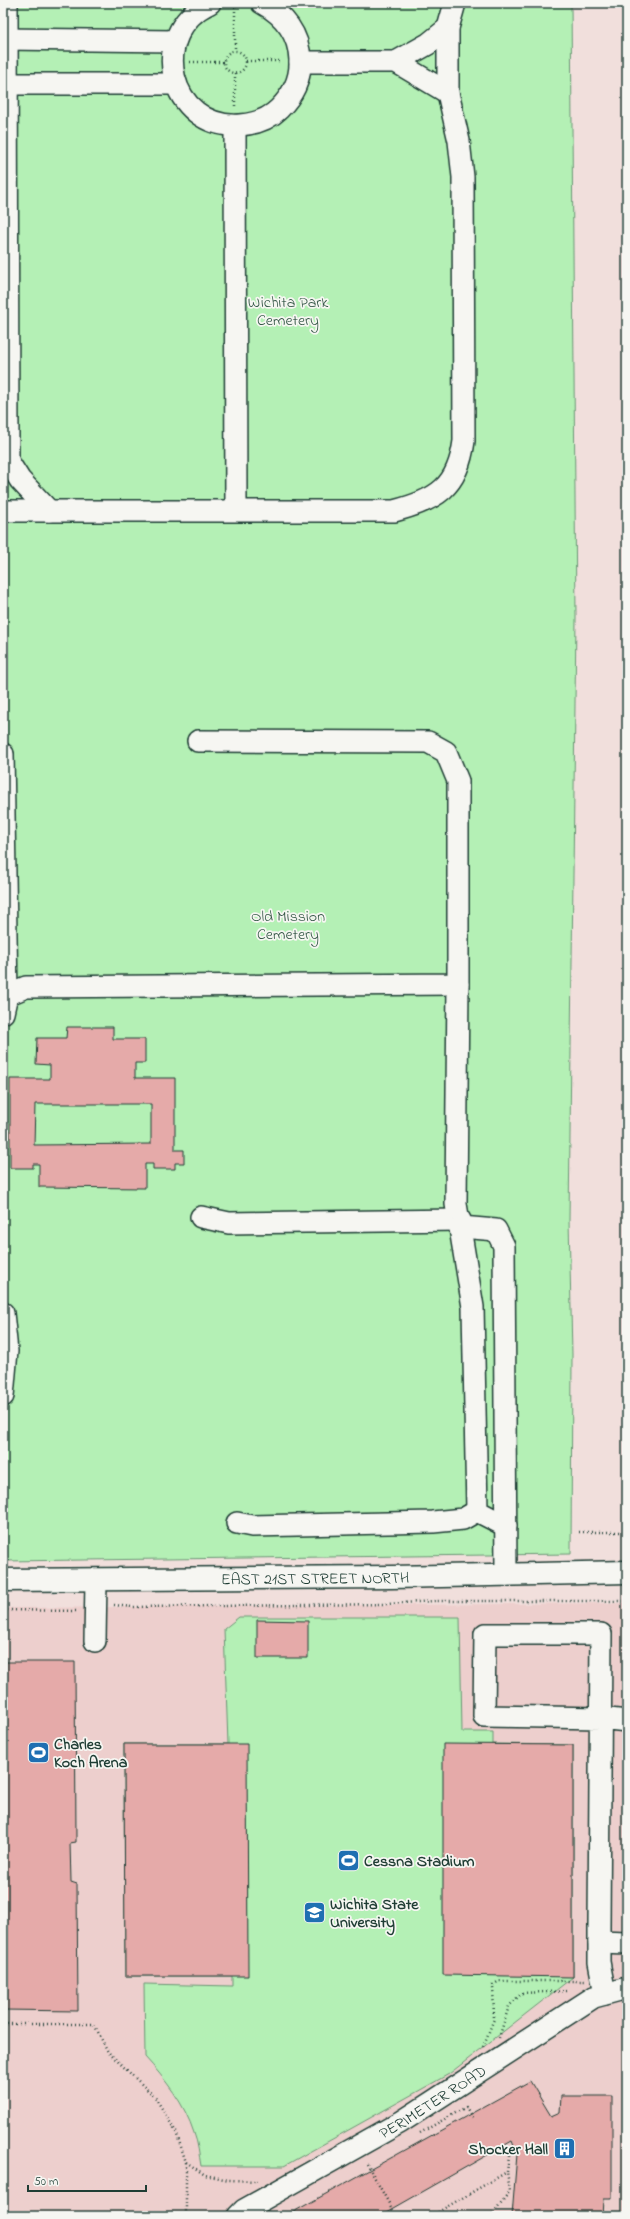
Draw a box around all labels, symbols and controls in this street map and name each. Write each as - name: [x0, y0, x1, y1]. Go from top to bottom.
- park label: Wichita Park Cemetery: [248, 291, 329, 333]
- park label: Old Mission Cemetery: [251, 905, 325, 947]
- street label: EAST 21ST STREET NORTH: [221, 1567, 409, 1592]
- place label: Charles Koch Arena: [54, 1733, 128, 1775]
- sports icon: Charles Koch Arena: [26, 1739, 52, 1765]
- sports icon: Cessna Stadium: [336, 1847, 362, 1873]
- place label: Cessna Stadium: [364, 1850, 475, 1874]
- place label: Wichita State University: [330, 1893, 419, 1936]
- school or university icon: Wichita State University: [302, 1899, 328, 1925]
- street label: PERIMETER ROAD: [375, 2060, 492, 2146]
- building icon: Shocker Hall: [551, 2135, 577, 2161]
- place label: Shocker Hall: [468, 2138, 548, 2162]
- scale bar: [28, 2167, 146, 2193]
- text: 50 m: [34, 2173, 58, 2191]

